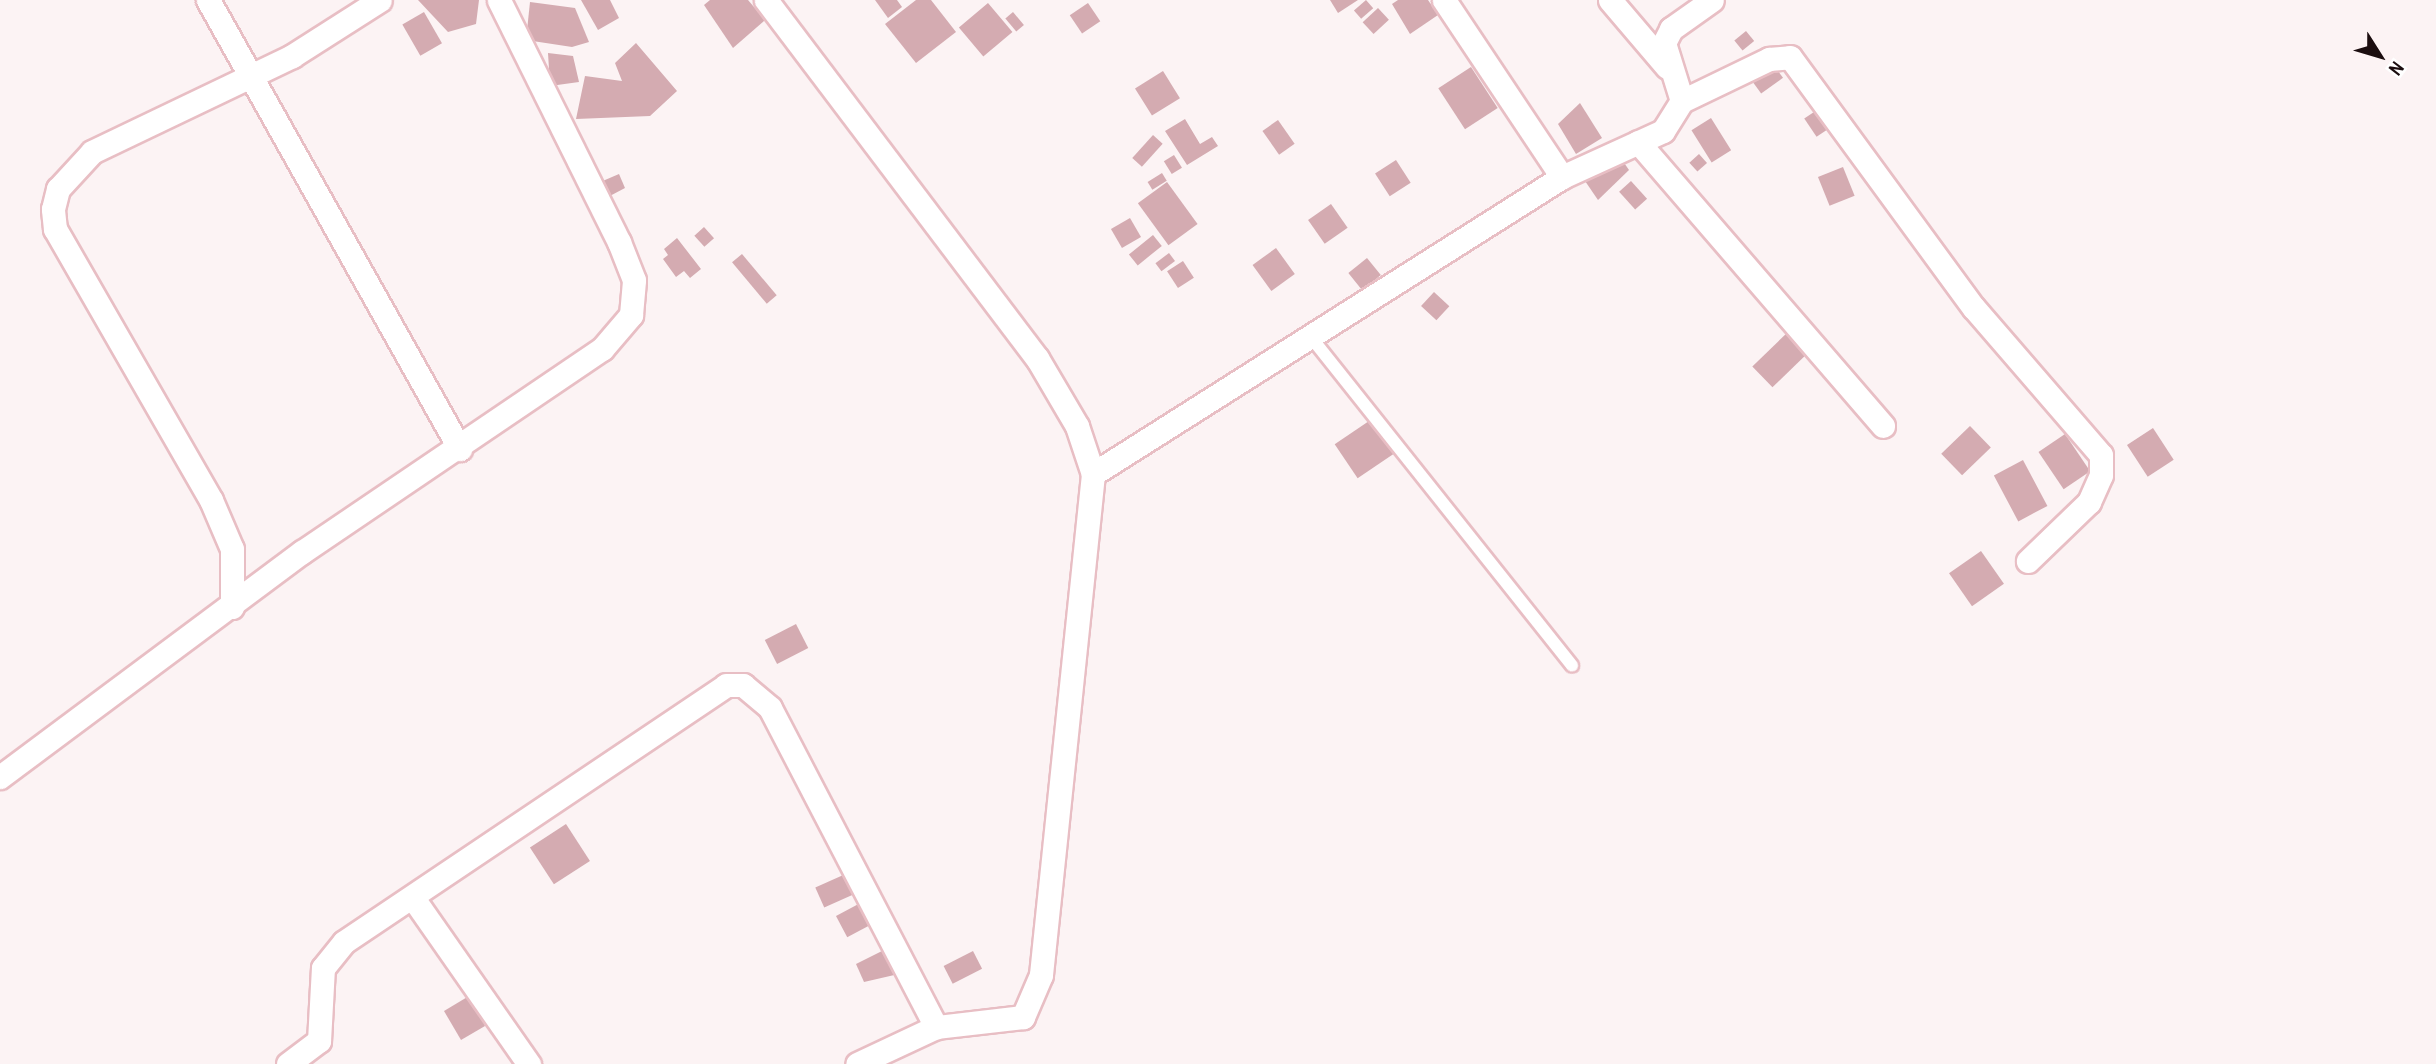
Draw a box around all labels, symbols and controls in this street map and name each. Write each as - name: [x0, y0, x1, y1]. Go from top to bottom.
- north arrow: [2345, 21, 2415, 91]
- text: N: [2383, 56, 2411, 81]

